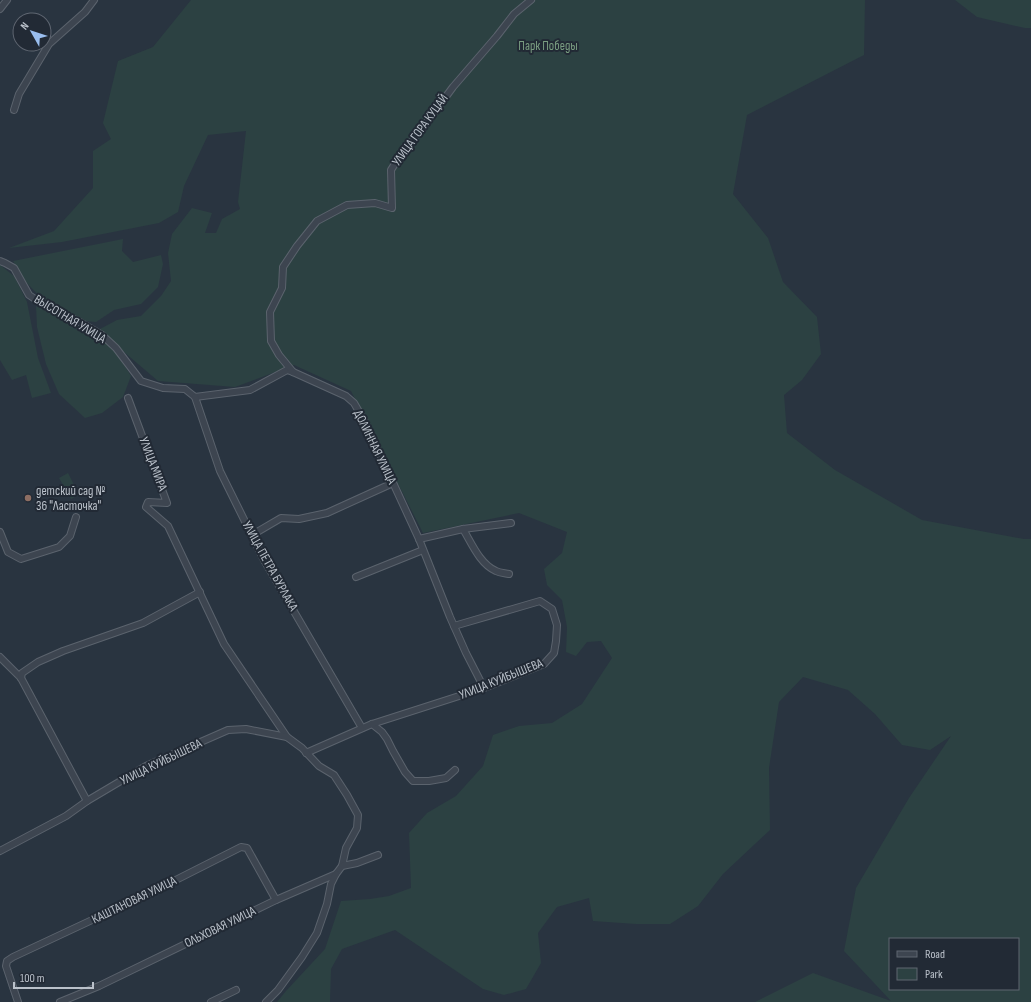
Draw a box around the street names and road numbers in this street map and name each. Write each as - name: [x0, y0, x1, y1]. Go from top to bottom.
- street label: УЛИЦА ГОРА КУЦАЙ: [388, 91, 452, 169]
- street label: ВЫСОТНАЯ УЛИЦА: [31, 291, 109, 347]
- street label: ДОЛИННАЯ УЛИЦА: [350, 407, 400, 487]
- street label: УЛИЦА МИРА: [135, 435, 171, 494]
- street label: УЛИЦА ПЕТРА БУРЛАКА: [239, 518, 302, 614]
- street label: УЛИЦА КУЙБЫШЕВА: [457, 655, 546, 703]
- street label: УЛИЦА КУЙБЫШЕВА: [118, 735, 205, 789]
- street label: КАШТАНОВАЯ УЛИЦА: [89, 872, 179, 927]
- street label: ОЛЬХОВАЯ УЛИЦА: [182, 903, 259, 951]

